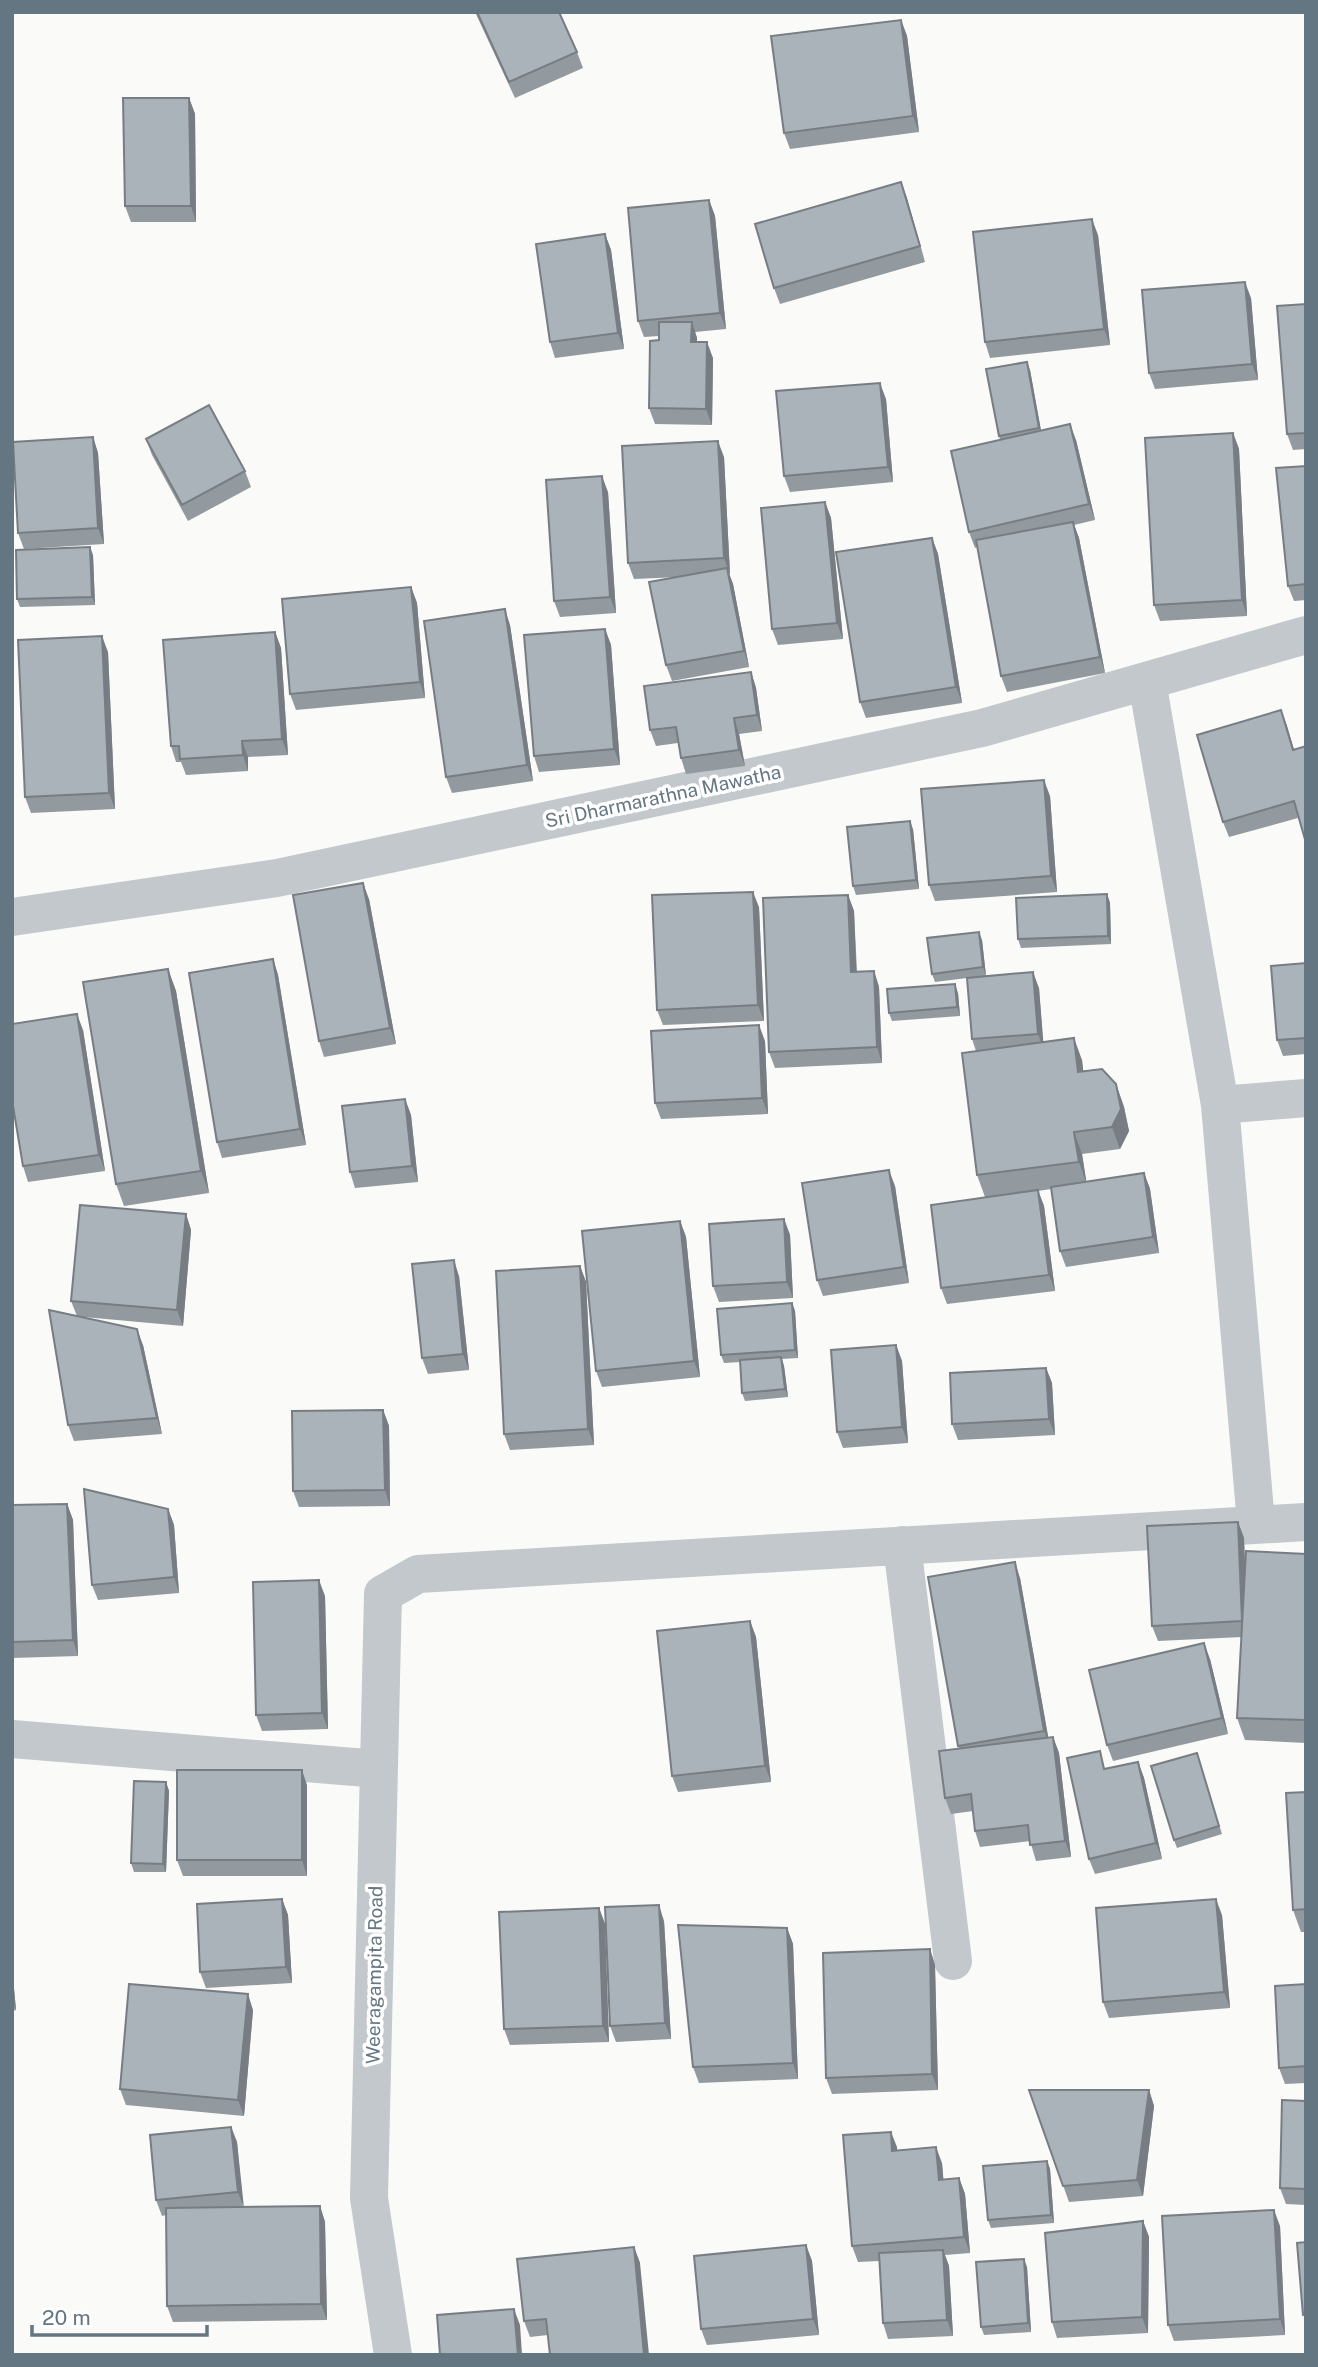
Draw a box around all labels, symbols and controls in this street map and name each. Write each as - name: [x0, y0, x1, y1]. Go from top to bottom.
- street label: Sri Dharmarathna Mawatha: [543, 760, 783, 832]
- street label: Weeragampita Road: [361, 1886, 387, 2064]
- scale bar: [32, 2294, 206, 2338]
- text: 20 m: [42, 2305, 91, 2330]

